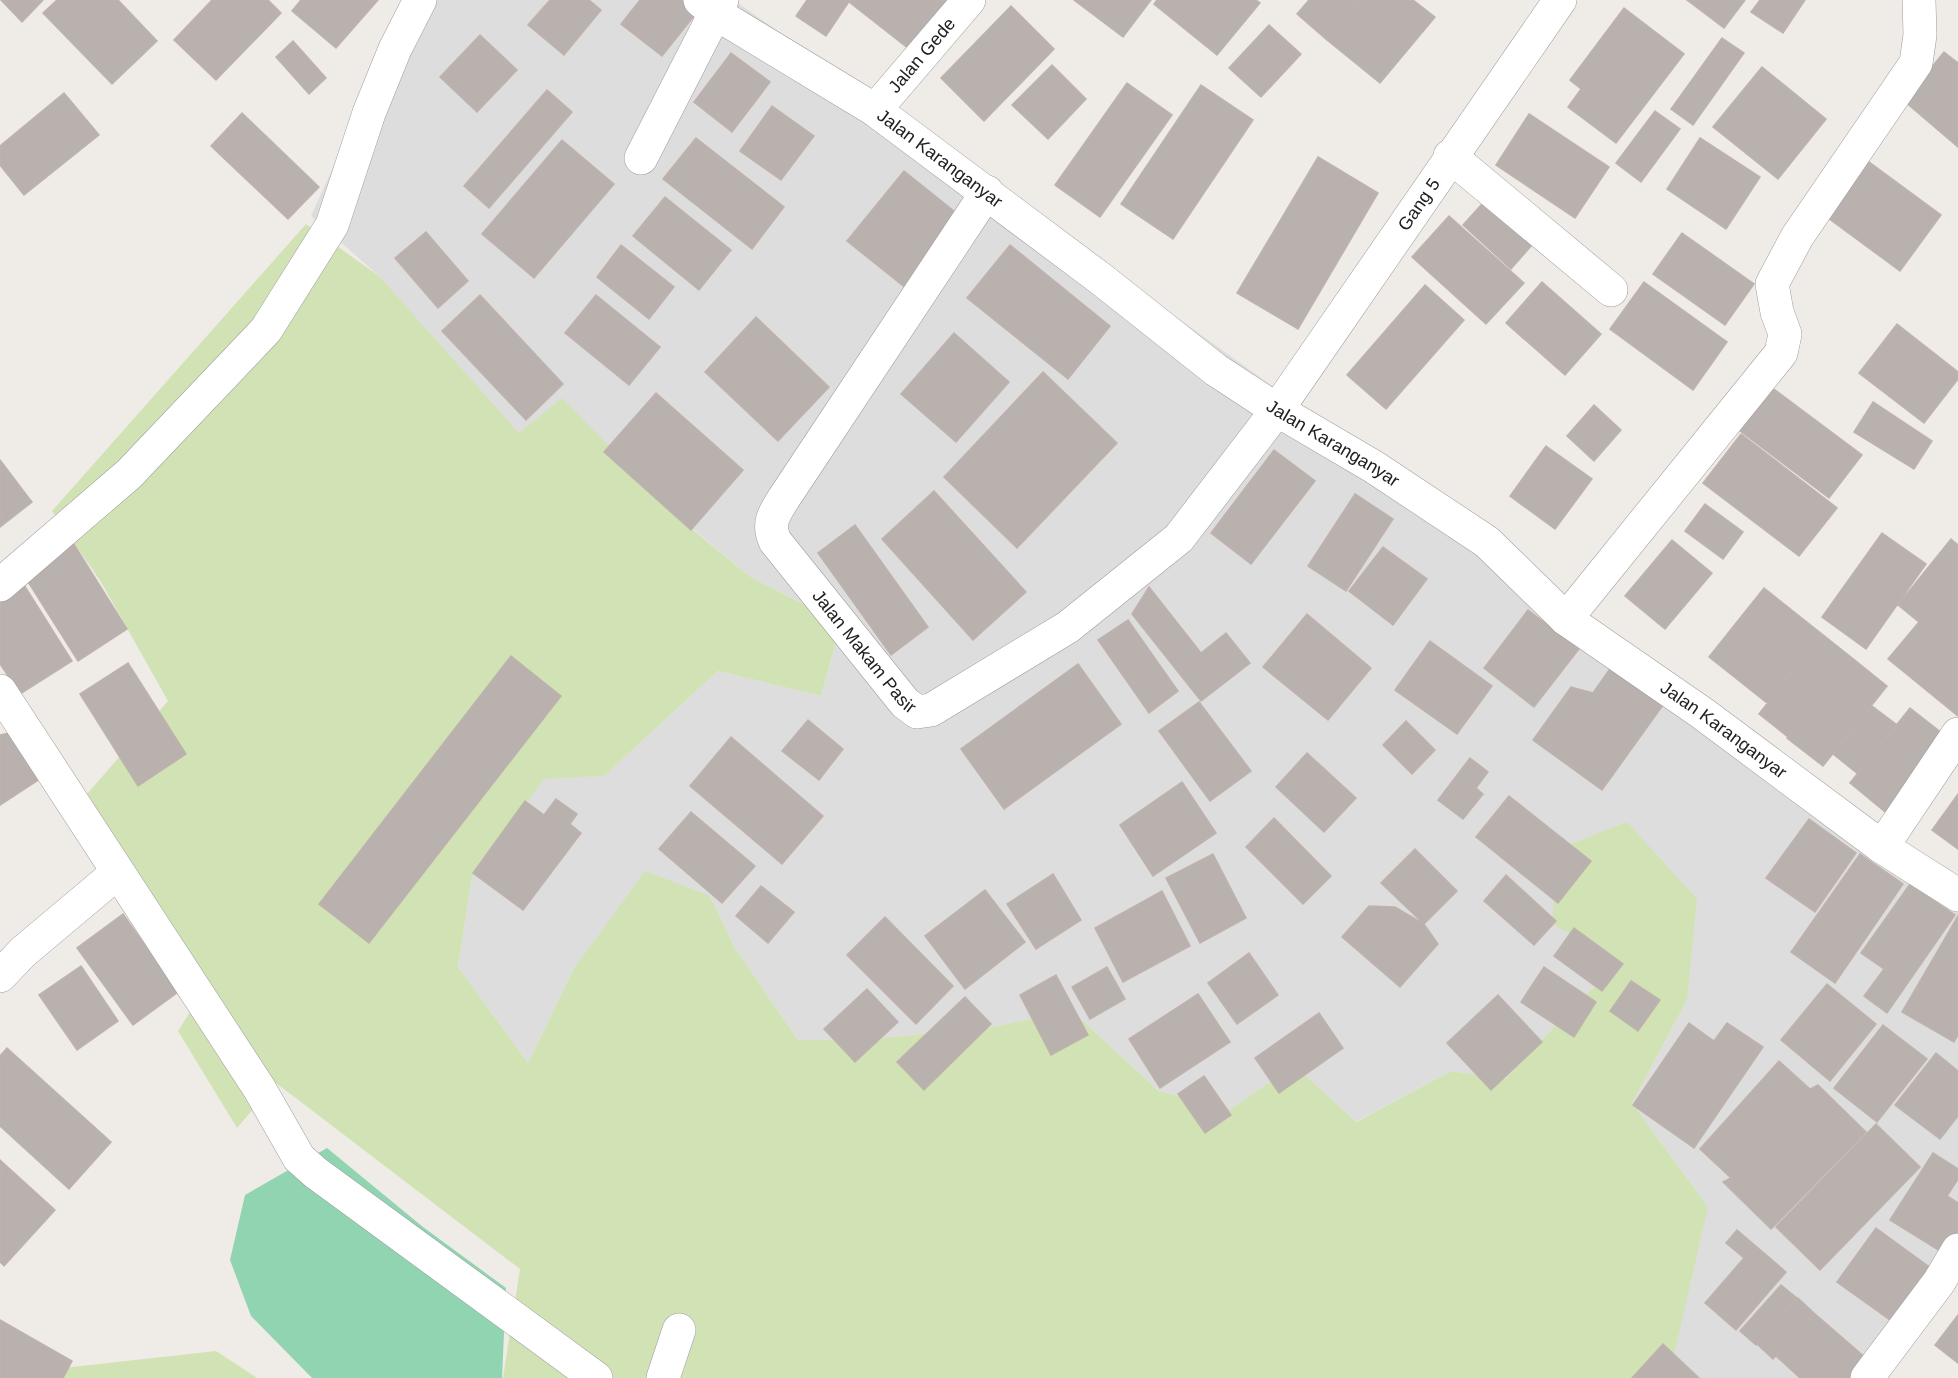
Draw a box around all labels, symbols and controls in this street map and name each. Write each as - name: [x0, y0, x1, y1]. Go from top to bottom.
- street label: Jalan Gede: [884, 14, 959, 97]
- street label: Jalan Karanganyar: [873, 105, 1006, 212]
- street label: Gang 5: [1394, 174, 1444, 234]
- street label: Jalan Karanganyar: [1263, 396, 1403, 491]
- street label: Jalan Makam Pasir: [808, 586, 920, 718]
- street label: Jalan Karanganyar: [1657, 677, 1791, 783]

